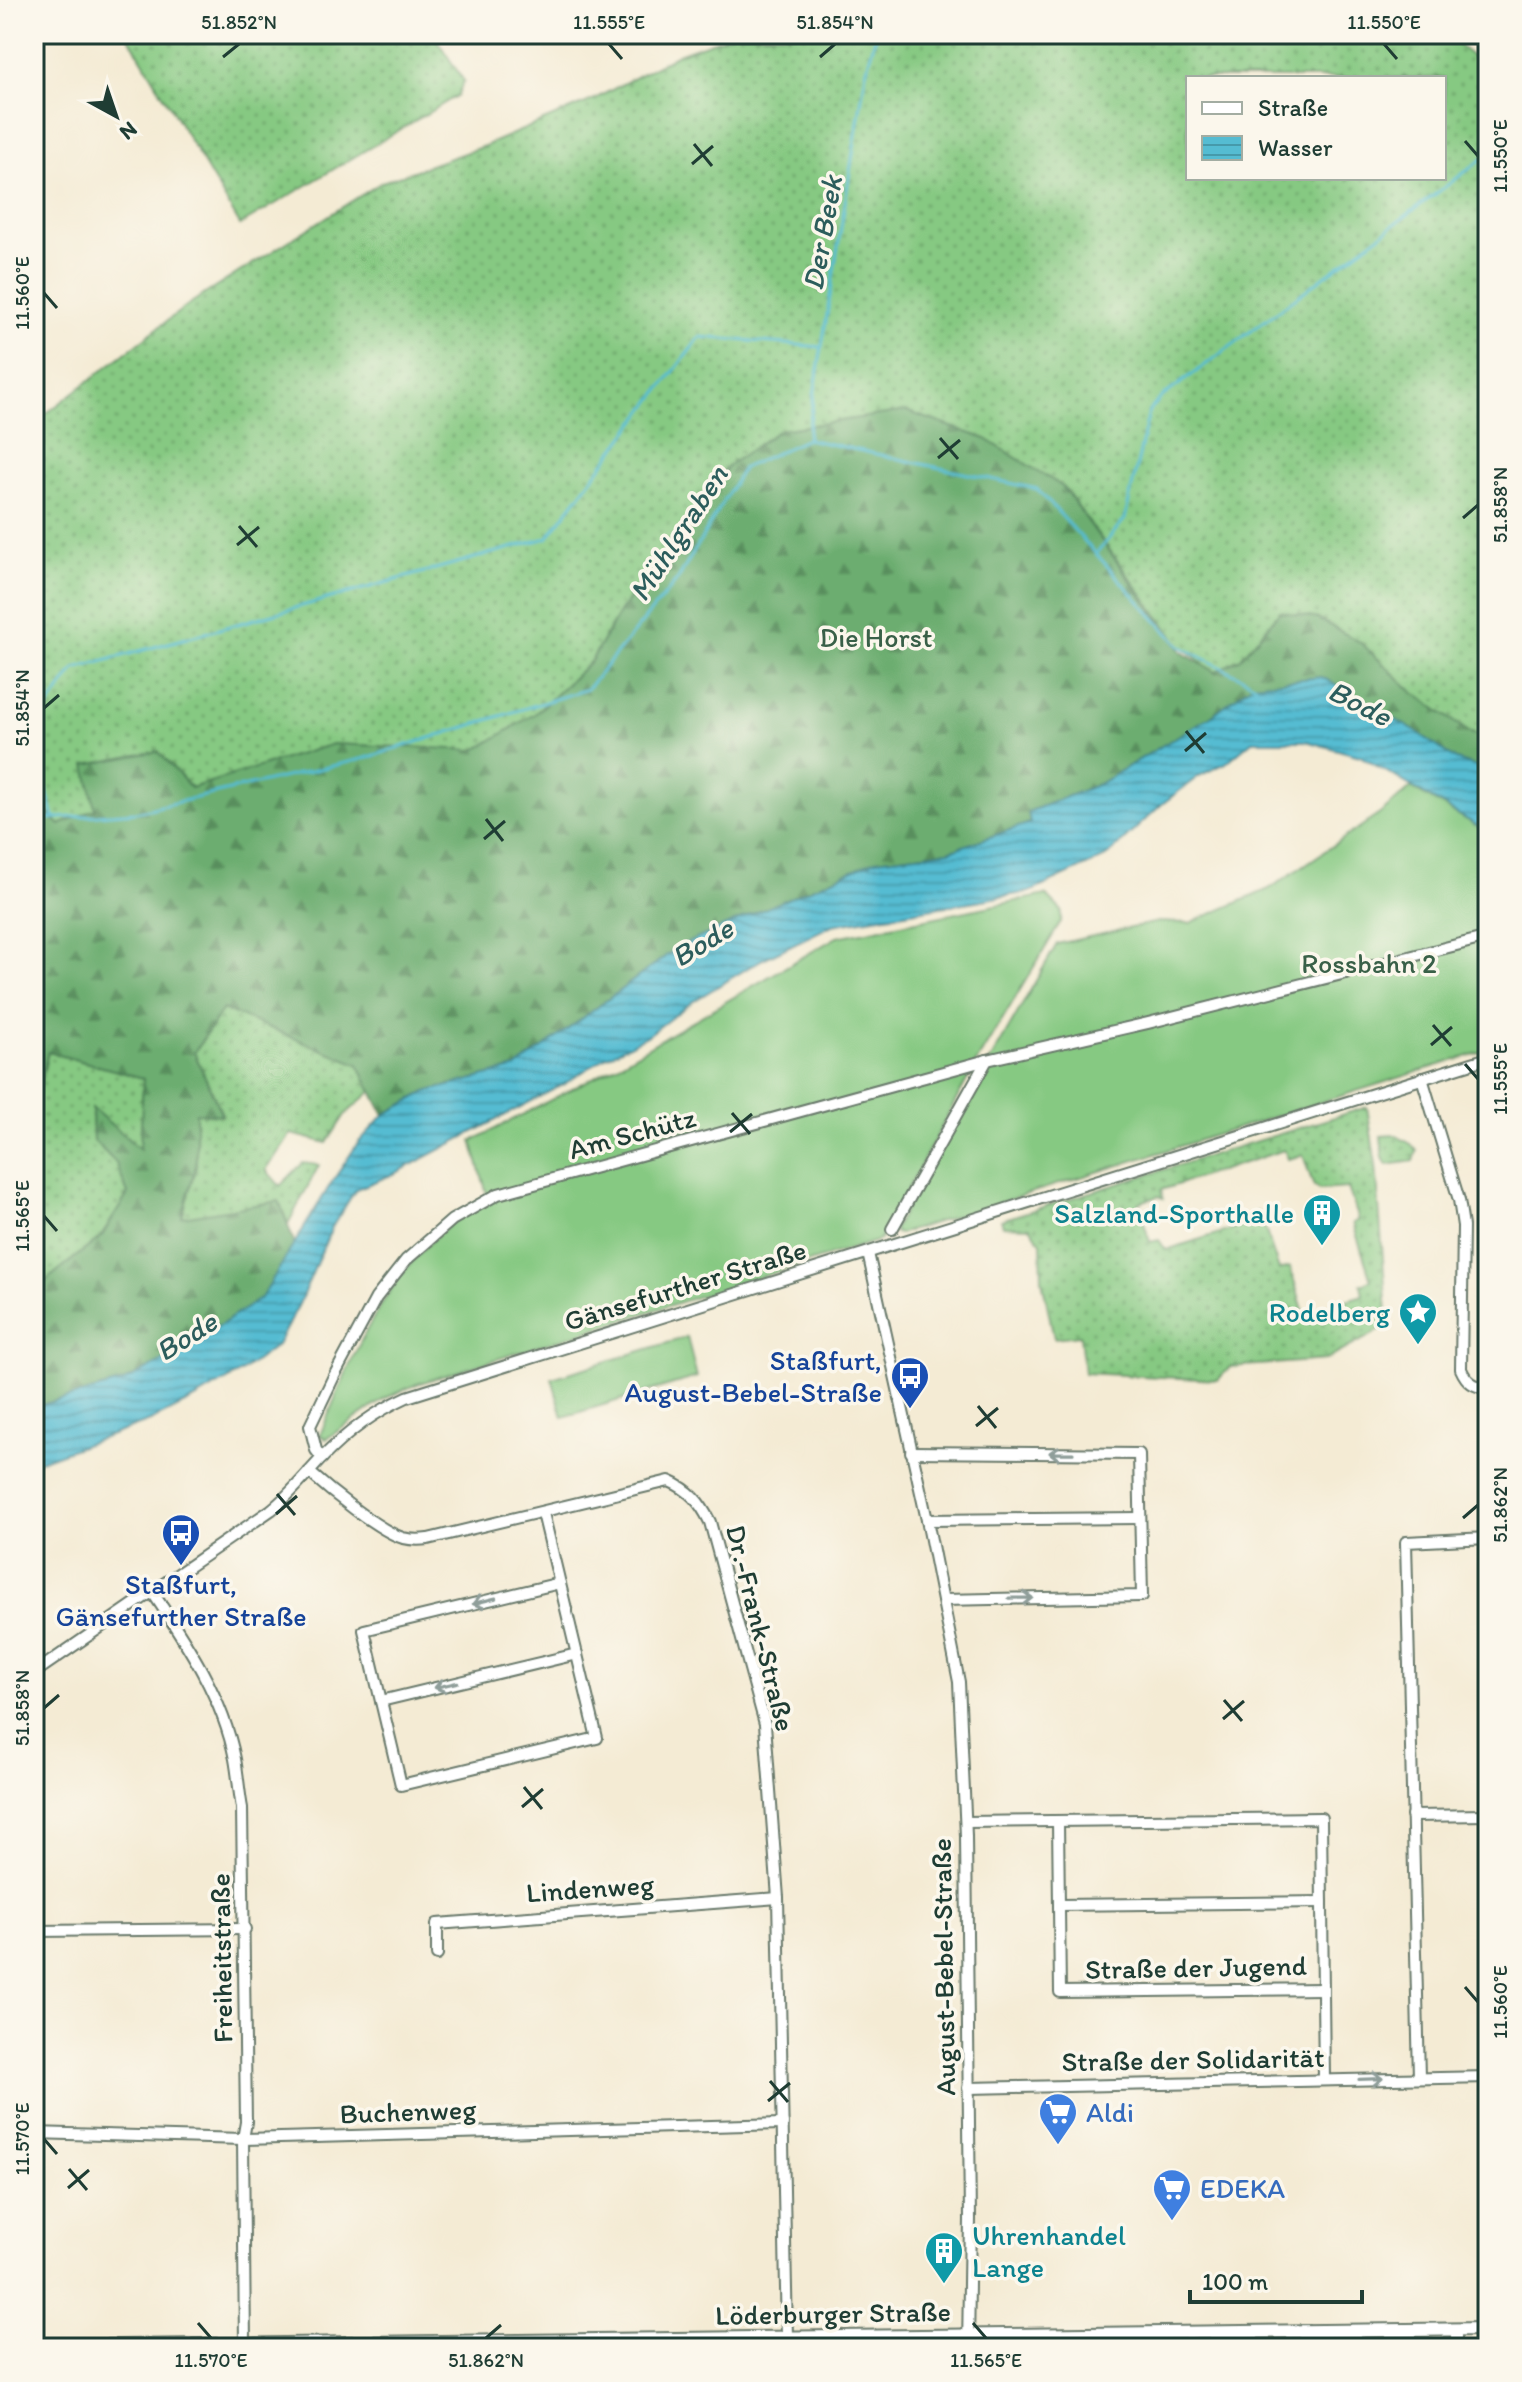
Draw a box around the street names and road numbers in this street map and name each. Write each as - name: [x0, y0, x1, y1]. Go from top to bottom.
- street label: Am Schütz: [565, 1100, 699, 1166]
- street label: Gänsefurther Straße: [560, 1232, 810, 1338]
- street label: Dr.-Frank-Straße: [719, 1521, 803, 1735]
- street label: August-Bebel-Straße: [924, 1838, 962, 2096]
- street label: Lindenweg: [525, 1867, 656, 1909]
- street label: Freiheitstraße: [203, 1873, 239, 2043]
- street label: Straße der Jugend: [1085, 1948, 1308, 1986]
- street label: Straße der Solidarität: [1061, 2040, 1325, 2078]
- street label: Buchenweg: [339, 2092, 478, 2130]
- street label: Löderburger Straße: [715, 2294, 951, 2332]

